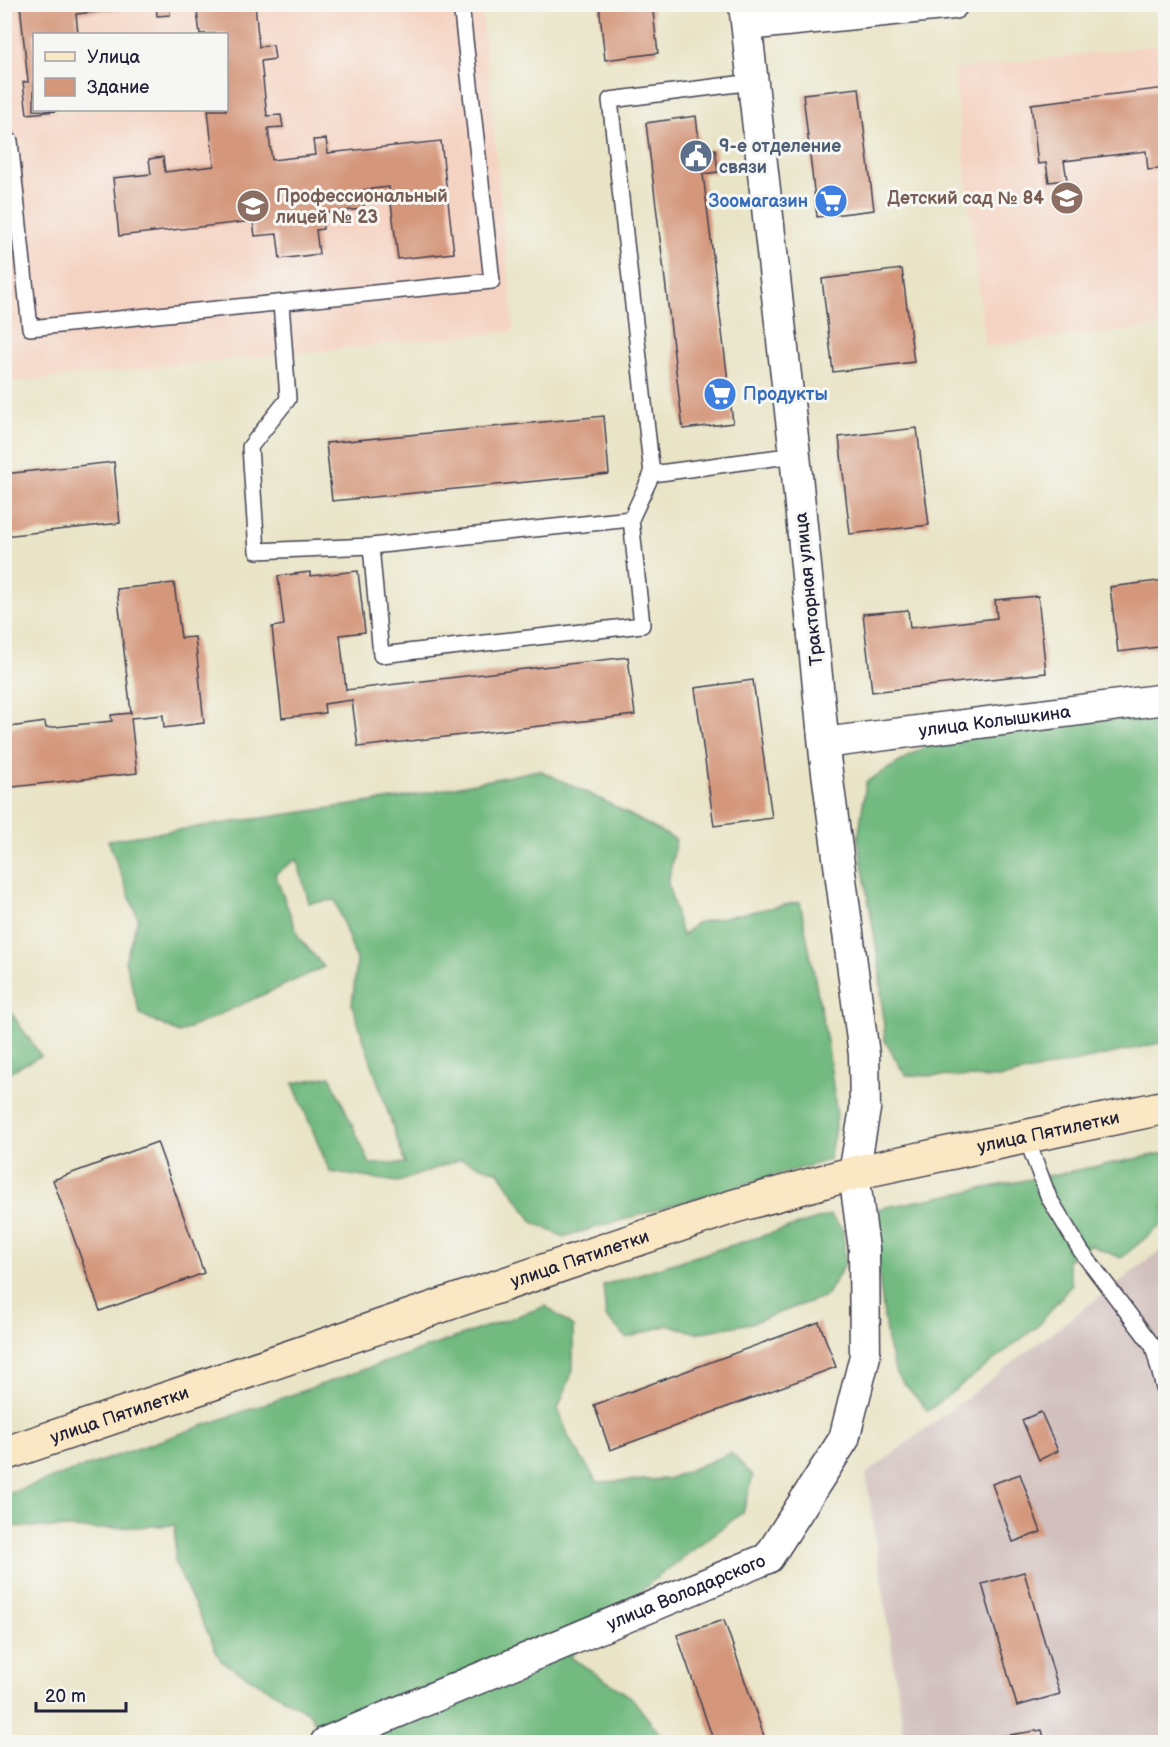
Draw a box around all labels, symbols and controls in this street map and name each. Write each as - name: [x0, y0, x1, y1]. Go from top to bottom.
- legend: [33, 33, 228, 111]
- text: Улица: [87, 47, 141, 68]
- text: Здание: [87, 77, 149, 98]
- place label: 9-е отделение связи: [719, 136, 841, 178]
- public building icon: 9-е отделение связи: [678, 138, 714, 174]
- school or university icon: Детский сад № 84: [1049, 180, 1085, 216]
- supermarket icon: Зоомагазин: [813, 183, 849, 219]
- place label: Профессиональный лицей № 23: [275, 186, 448, 228]
- school or university icon: Профессиональный лицей № 23: [235, 188, 271, 224]
- place label: Детский сад № 84: [887, 188, 1044, 209]
- place label: Зоомагазин: [708, 191, 808, 212]
- supermarket icon: Продукты: [702, 376, 738, 412]
- place label: Продукты: [743, 384, 828, 405]
- street label: Тракторная улица: [790, 511, 827, 667]
- street label: улица Колышкина: [917, 701, 1072, 741]
- street label: улица Пятилетки: [975, 1107, 1121, 1157]
- street label: улица Пятилетки: [508, 1225, 652, 1292]
- street label: улица Пятилетки: [48, 1382, 192, 1448]
- street label: улица Володарского: [604, 1550, 768, 1634]
- scale bar: [36, 1675, 126, 1713]
- text: 20 m: [45, 1686, 86, 1707]

